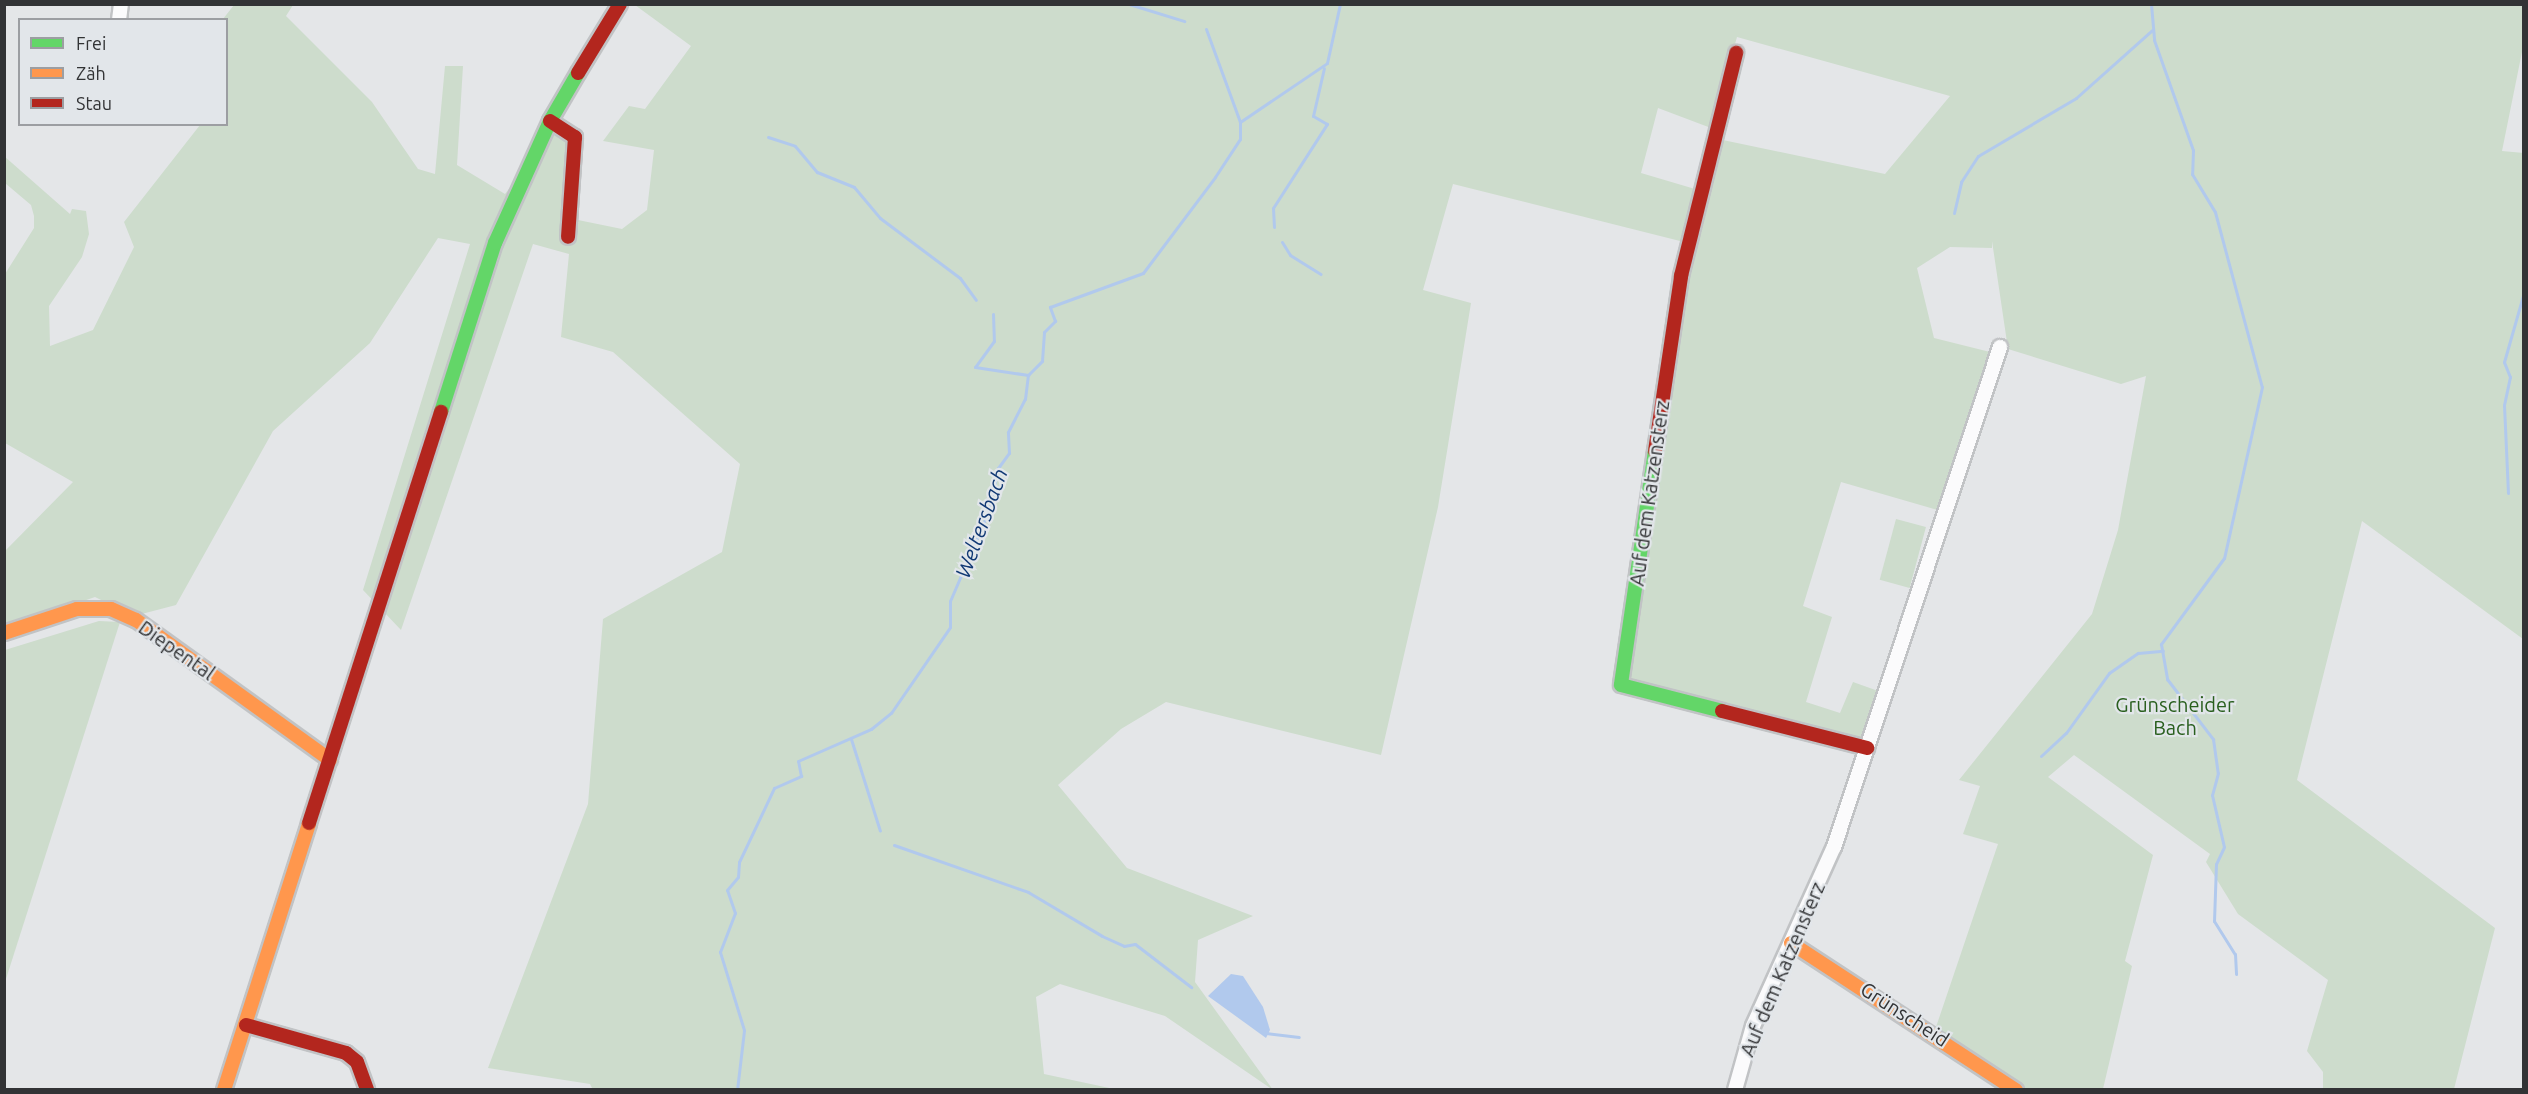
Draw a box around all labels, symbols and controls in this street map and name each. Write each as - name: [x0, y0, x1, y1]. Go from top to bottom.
- legend: [18, 18, 228, 126]
- text: Frei: [76, 33, 106, 53]
- text: Zäh: [76, 63, 106, 83]
- text: Stau: [76, 93, 112, 113]
- street label: Auf dem Katzensterz: [1624, 399, 1674, 587]
- water label: Weltersbach: [950, 465, 1012, 581]
- street label: Diepental: [134, 615, 220, 685]
- park label: Grünscheider Bach: [2115, 692, 2235, 739]
- street label: Auf dem Katzensterz: [1734, 878, 1830, 1060]
- street label: Grünscheid: [1856, 977, 1954, 1051]

